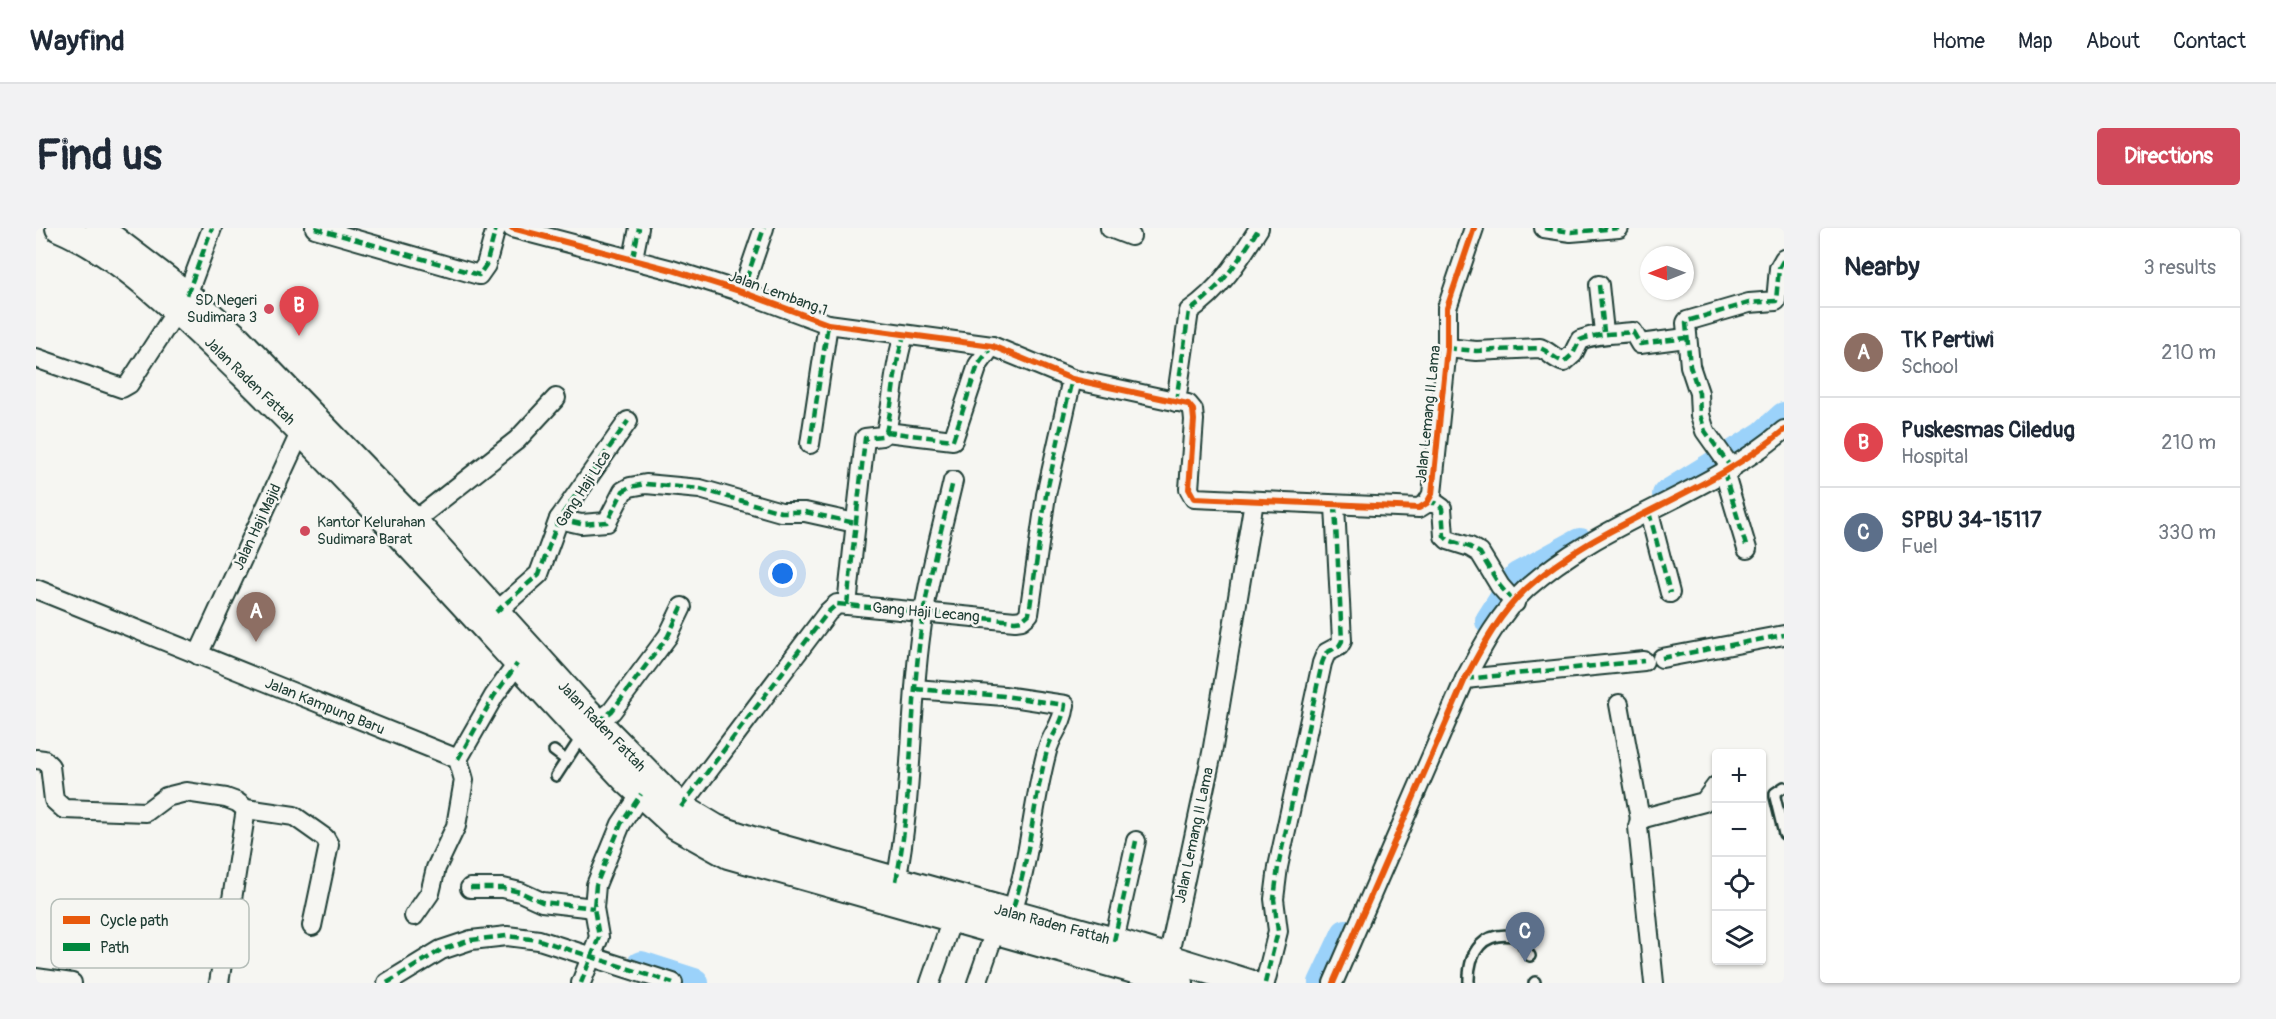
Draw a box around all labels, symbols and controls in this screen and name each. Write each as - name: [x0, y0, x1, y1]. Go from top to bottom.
- text: Wayfind: [30, 24, 125, 59]
- text: Home: [1932, 28, 1985, 55]
- text: Map: [2018, 28, 2053, 55]
- text: About: [2086, 28, 2140, 55]
- text: Contact: [2173, 28, 2246, 55]
- button: Directions: [2097, 128, 2240, 185]
- text: Find us: [36, 130, 162, 182]
- north arrow: [1640, 246, 1694, 300]
- text: Nearby: [1844, 251, 1920, 283]
- text: 3 results: [2144, 255, 2216, 280]
- street label: Jalan Lembang 1: [726, 267, 830, 320]
- pin: B: [280, 286, 318, 336]
- place label: SD Negeri Sudimara 3: [187, 291, 257, 327]
- marker: SD Negeri Sudimara 3: [262, 302, 276, 316]
- text: TK Pertiwi: [1901, 326, 1994, 354]
- street label: Jalan Raden Fattah: [200, 333, 299, 429]
- text: A: [1857, 340, 1870, 365]
- text: 210 m: [2161, 340, 2216, 365]
- street label: Jalan Lemang II Lama: [1412, 344, 1445, 484]
- text: School: [1901, 354, 1958, 379]
- text: Puskesmas Ciledug: [1901, 416, 2075, 444]
- text: B: [1858, 430, 1869, 455]
- text: 210 m: [2161, 430, 2216, 455]
- text: Hospital: [1901, 444, 1968, 469]
- street label: Gang Haji Lica: [552, 447, 615, 531]
- street label: Jalan Haji Majid: [229, 481, 286, 573]
- text: SPBU 34-15117: [1901, 506, 2042, 534]
- place label: Kantor Kelurahan Sudimara Barat: [317, 513, 426, 549]
- text: C: [1857, 520, 1870, 545]
- text: 330 m: [2158, 520, 2216, 545]
- marker: Kantor Kelurahan Sudimara Barat: [298, 524, 312, 538]
- text: Fuel: [1901, 534, 1938, 559]
- your location: [768, 559, 797, 588]
- pin: A: [236, 592, 276, 642]
- street label: Gang Haji Lecang: [872, 598, 980, 627]
- street label: Jalan Kampung Baru: [262, 674, 388, 739]
- street label: Jalan Raden Fattah: [554, 677, 650, 776]
- map controls: [1712, 749, 1766, 965]
- button: +: [1712, 749, 1766, 803]
- street label: Jalan Lemang II Lama: [1171, 765, 1218, 905]
- button: −: [1712, 803, 1766, 857]
- button: locate: [1712, 857, 1766, 911]
- legend: [51, 899, 249, 968]
- street label: Jalan Raden Fattah: [992, 900, 1112, 949]
- text: Cycle path: [100, 911, 168, 931]
- button: layers: [1712, 911, 1766, 965]
- pin: C: [1506, 912, 1544, 962]
- text: Path: [100, 938, 129, 958]

